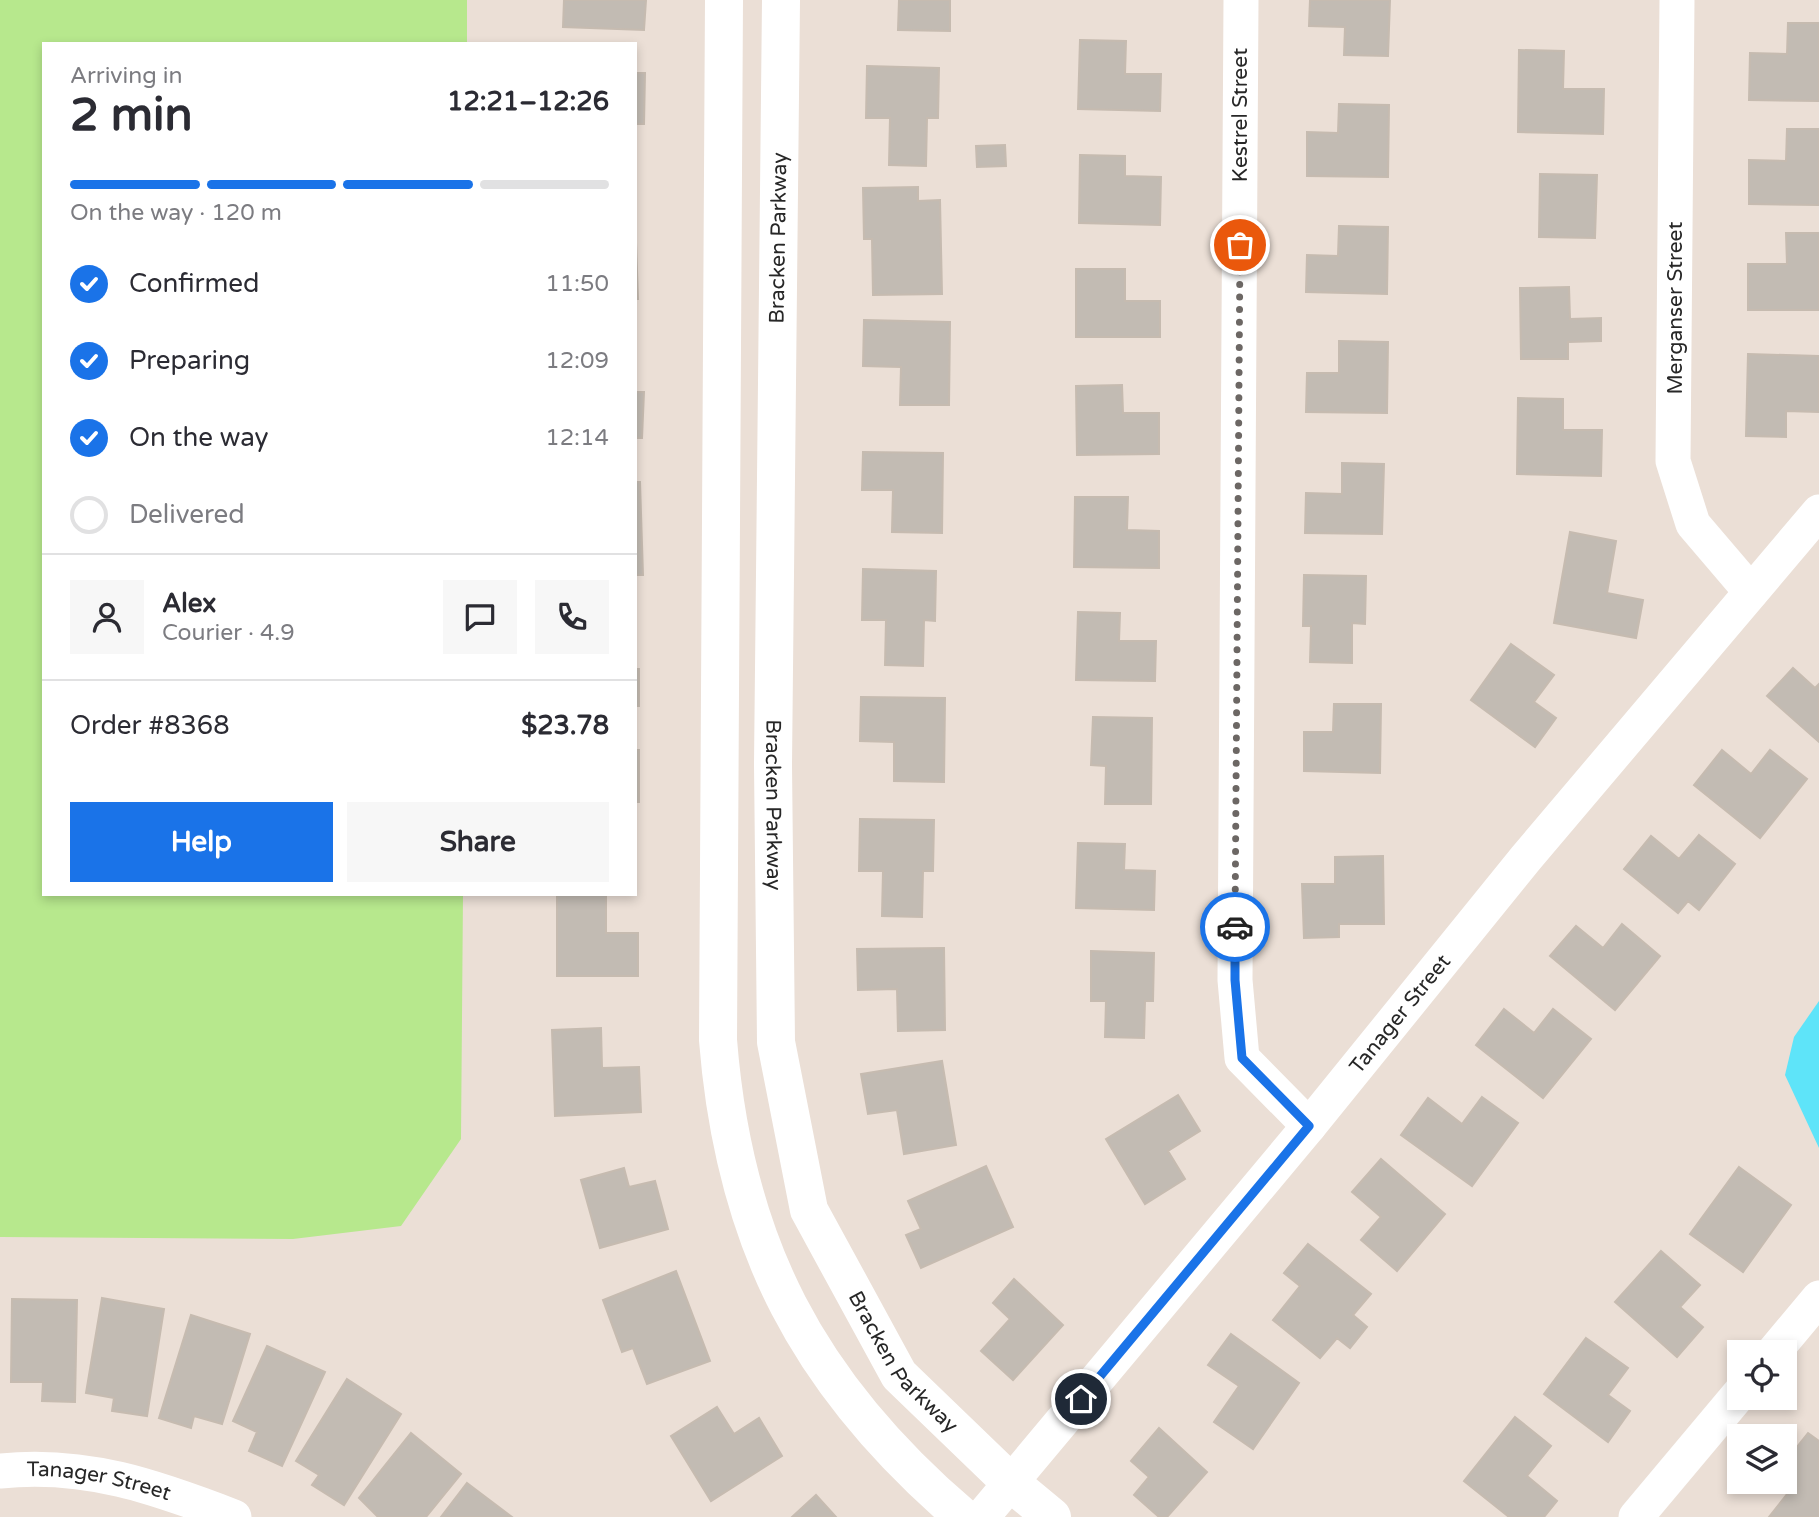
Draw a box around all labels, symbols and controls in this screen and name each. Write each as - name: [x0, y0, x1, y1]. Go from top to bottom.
- street label: Kestrel Street: [1228, 48, 1253, 182]
- text: Arriving in: [70, 62, 183, 90]
- text: 12:21–12:26: [447, 86, 609, 117]
- text: 2 min: [70, 88, 193, 143]
- street label: Bracken Parkway: [765, 152, 792, 324]
- text: On the way · 120 m: [70, 199, 282, 227]
- pin: [1210, 215, 1270, 275]
- street label: Merganser Street: [1663, 222, 1688, 394]
- icon: bag: [1221, 226, 1259, 264]
- icon: check: [70, 265, 108, 303]
- text: Confirmed: [129, 268, 259, 299]
- text: 11:50: [545, 270, 609, 298]
- icon: check: [70, 342, 108, 380]
- text: Preparing: [129, 345, 250, 376]
- text: 12:09: [545, 347, 609, 375]
- icon: check: [70, 419, 108, 457]
- text: On the way: [129, 422, 269, 453]
- text: 12:14: [545, 424, 609, 452]
- text: Delivered: [129, 499, 245, 530]
- button: person: [70, 580, 144, 654]
- button: chat: [443, 580, 517, 654]
- button: phone: [535, 580, 609, 654]
- text: Alex: [162, 588, 216, 619]
- text: Courier · 4.9: [162, 619, 295, 647]
- text: Order #8368: [70, 710, 230, 741]
- text: $23.78: [521, 710, 609, 741]
- street label: Bracken Parkway: [760, 719, 786, 891]
- button: Help: [70, 802, 333, 882]
- button: Share: [347, 802, 609, 882]
- courier: [1200, 892, 1270, 962]
- icon: car: [1216, 908, 1254, 946]
- street label: Tanager Street: [1344, 949, 1456, 1079]
- street label: Bracken Parkway: [843, 1287, 963, 1438]
- map controls: [1727, 1340, 1797, 1494]
- button: locate: [1727, 1340, 1797, 1410]
- pin: [1051, 1369, 1111, 1429]
- icon: home: [1062, 1380, 1100, 1418]
- button: layers: [1727, 1424, 1797, 1494]
- street label: Tanager Street: [27, 1457, 174, 1506]

